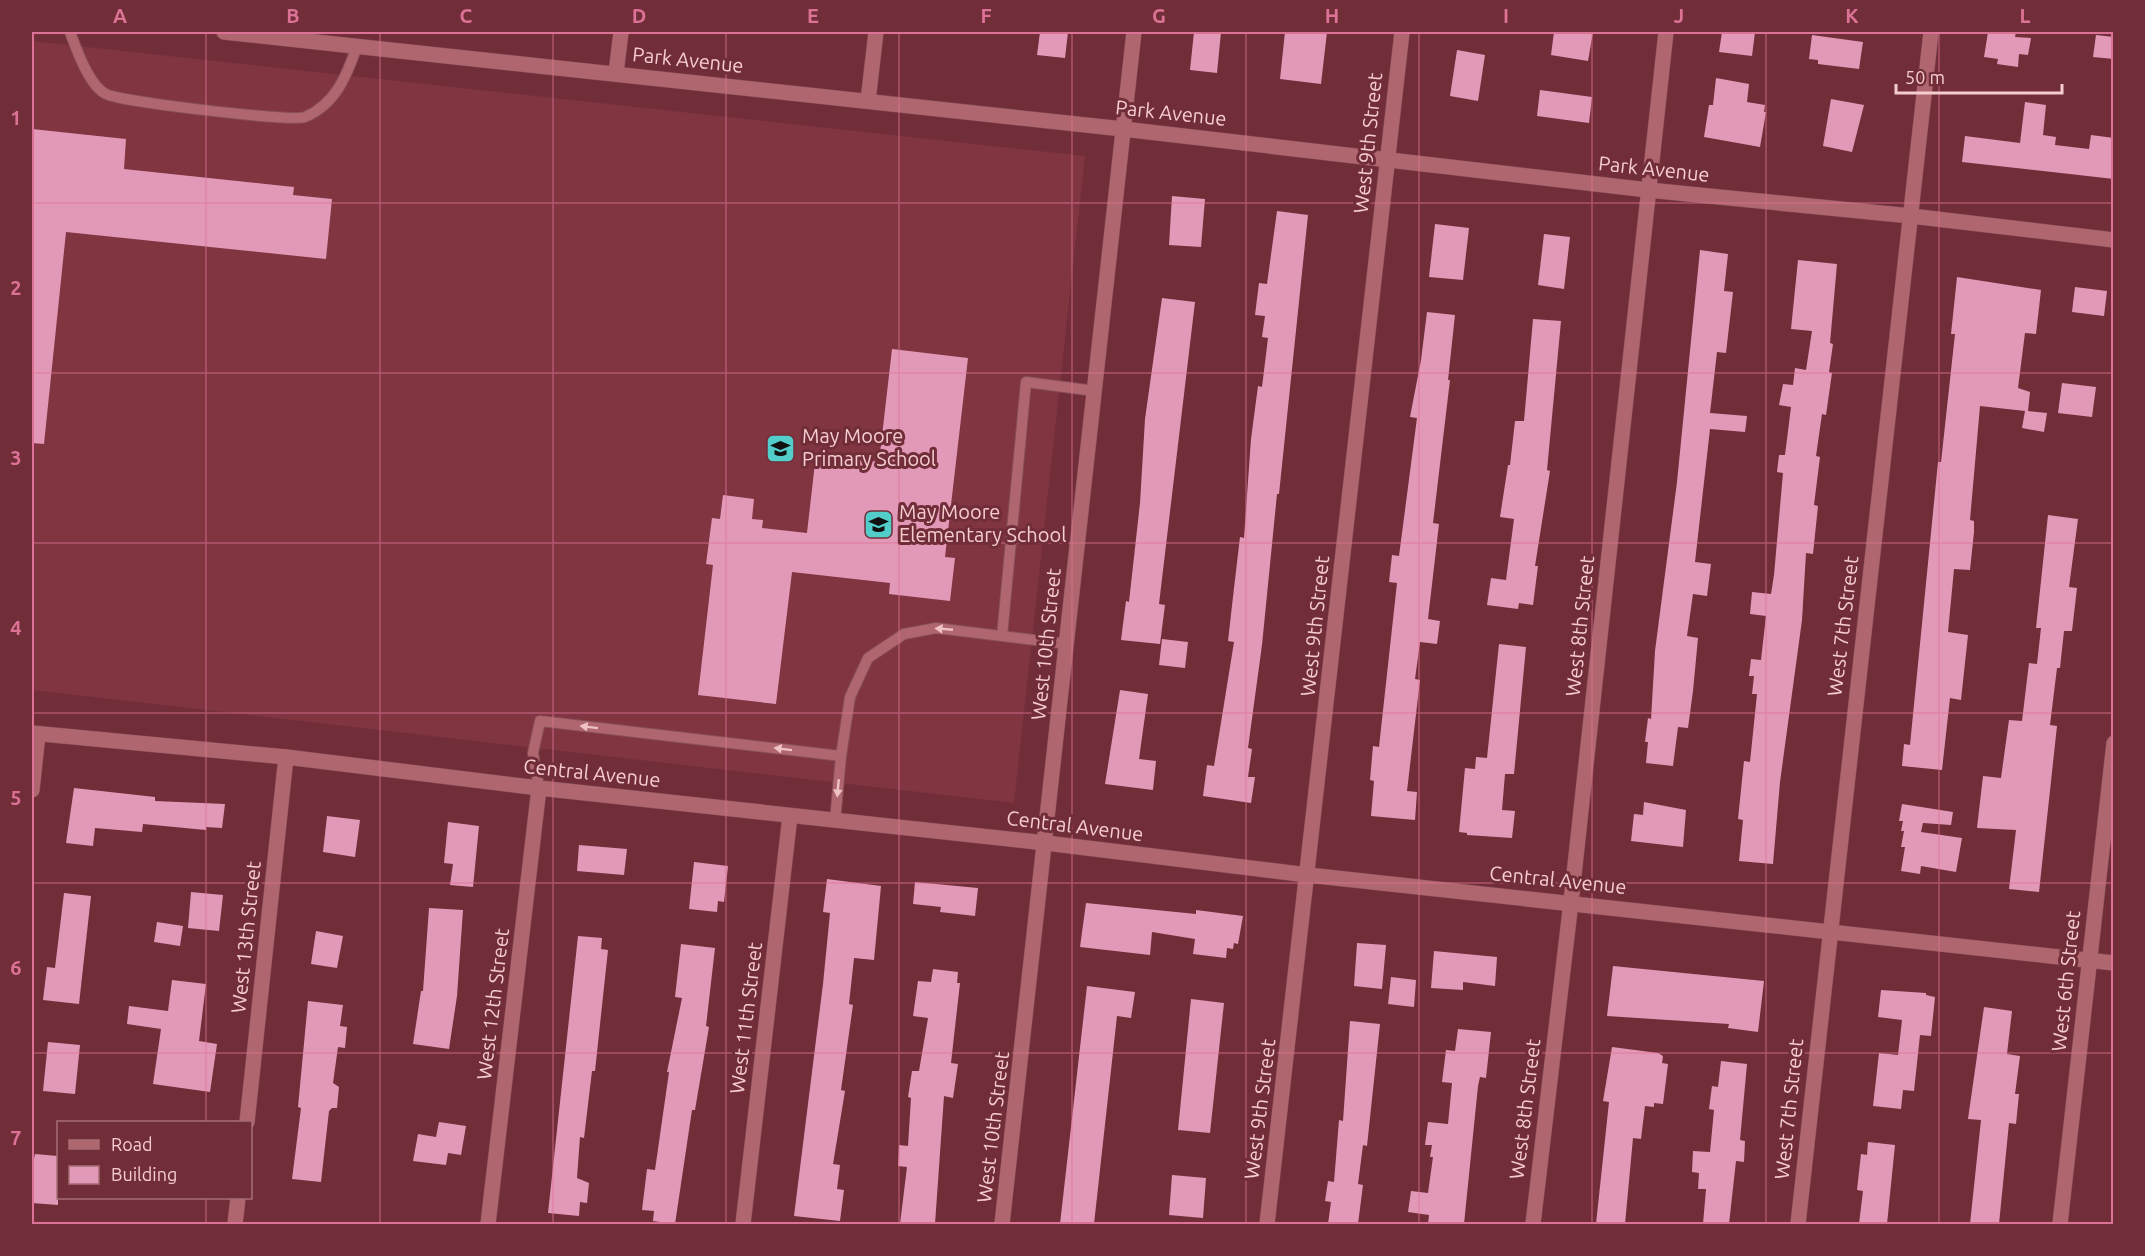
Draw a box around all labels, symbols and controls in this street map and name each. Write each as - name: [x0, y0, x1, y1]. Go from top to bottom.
- text: A: [113, 4, 127, 27]
- text: B: [286, 4, 300, 27]
- text: C: [460, 4, 473, 27]
- text: D: [632, 4, 646, 27]
- text: E: [807, 4, 819, 27]
- text: F: [980, 4, 992, 27]
- text: G: [1152, 4, 1166, 27]
- text: H: [1325, 4, 1339, 27]
- text: I: [1503, 4, 1509, 27]
- text: J: [1674, 4, 1684, 27]
- text: K: [1845, 4, 1859, 27]
- text: L: [2020, 4, 2031, 27]
- street label: Park Avenue: [631, 42, 745, 77]
- scale bar: [1896, 57, 2062, 95]
- text: 50 m: [1905, 67, 1945, 87]
- street label: West 9th Street: [1349, 71, 1386, 214]
- street label: Park Avenue: [1114, 95, 1228, 130]
- text: 1: [10, 106, 22, 129]
- street label: Park Avenue: [1597, 151, 1711, 186]
- text: 2: [10, 276, 22, 299]
- place label: May Moore Primary School: [802, 424, 936, 470]
- school or university icon: May Moore Primary School: [765, 432, 797, 464]
- text: 3: [10, 446, 22, 469]
- place label: May Moore Elementary School: [899, 500, 1066, 546]
- school or university icon: May Moore Elementary School: [862, 508, 894, 540]
- street label: West 9th Street: [1296, 554, 1333, 697]
- street label: West 8th Street: [1561, 554, 1598, 697]
- street label: West 7th Street: [1822, 554, 1863, 697]
- street label: West 10th Street: [1026, 567, 1065, 721]
- text: 4: [10, 616, 22, 639]
- one-way arrow: [934, 625, 953, 634]
- one-way arrow: [579, 722, 598, 732]
- one-way arrow: [773, 744, 792, 754]
- street label: Central Avenue: [522, 754, 662, 791]
- one-way arrow: [833, 779, 843, 798]
- text: 5: [10, 786, 22, 809]
- street label: Central Avenue: [1005, 806, 1145, 845]
- street label: West 13th Street: [226, 860, 265, 1014]
- street label: Central Avenue: [1488, 861, 1628, 898]
- street label: West 6th Street: [2047, 909, 2084, 1052]
- street label: West 12th Street: [472, 927, 513, 1081]
- street label: West 11th Street: [725, 941, 766, 1095]
- text: 6: [10, 956, 22, 979]
- street label: West 9th Street: [1239, 1037, 1280, 1180]
- street label: West 8th Street: [1504, 1037, 1545, 1180]
- street label: West 7th Street: [1770, 1037, 1807, 1180]
- street label: West 10th Street: [972, 1050, 1013, 1204]
- legend: [57, 1121, 252, 1199]
- text: 7: [10, 1126, 22, 1149]
- text: Road: [111, 1134, 153, 1154]
- text: Building: [111, 1164, 177, 1184]

